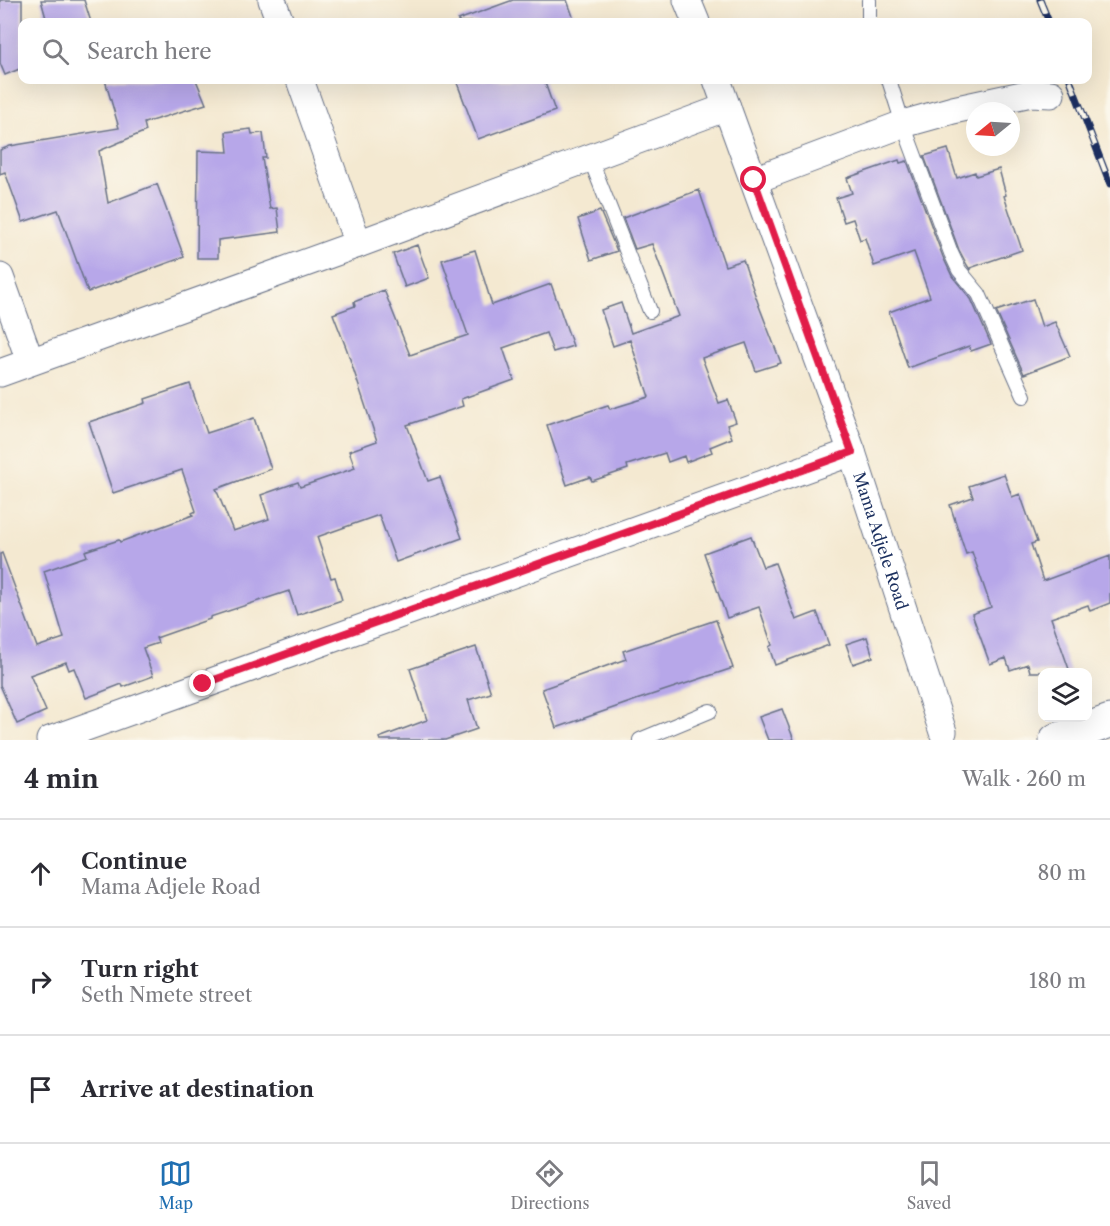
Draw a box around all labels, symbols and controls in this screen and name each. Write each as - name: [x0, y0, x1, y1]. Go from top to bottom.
- search box: [18, 18, 1092, 84]
- icon: search: [39, 35, 72, 68]
- text: Search here: [87, 38, 212, 65]
- north arrow: [966, 102, 1020, 156]
- route start: [740, 166, 766, 192]
- street label: Mama Adjele Road: [849, 469, 913, 612]
- map controls: [1038, 668, 1092, 722]
- button: layers: [1038, 668, 1092, 722]
- route end: [189, 670, 215, 696]
- text: 4 min: [24, 763, 99, 795]
- text: Walk · 260 m: [962, 767, 1086, 791]
- text: Continue: [81, 848, 187, 875]
- icon: ahead: [24, 857, 57, 890]
- text: 80 m: [1038, 861, 1086, 885]
- text: Mama Adjele Road: [81, 875, 261, 899]
- text: Turn right: [81, 956, 199, 983]
- icon: right: [24, 965, 57, 998]
- text: 180 m: [1029, 969, 1086, 993]
- text: Seth Nmete street: [81, 983, 252, 1007]
- icon: arrive: [24, 1073, 57, 1106]
- text: Arrive at destination: [81, 1076, 314, 1103]
- tab: Map: [159, 1157, 193, 1213]
- tab: Directions: [510, 1157, 589, 1213]
- tab: Saved: [907, 1157, 951, 1213]

